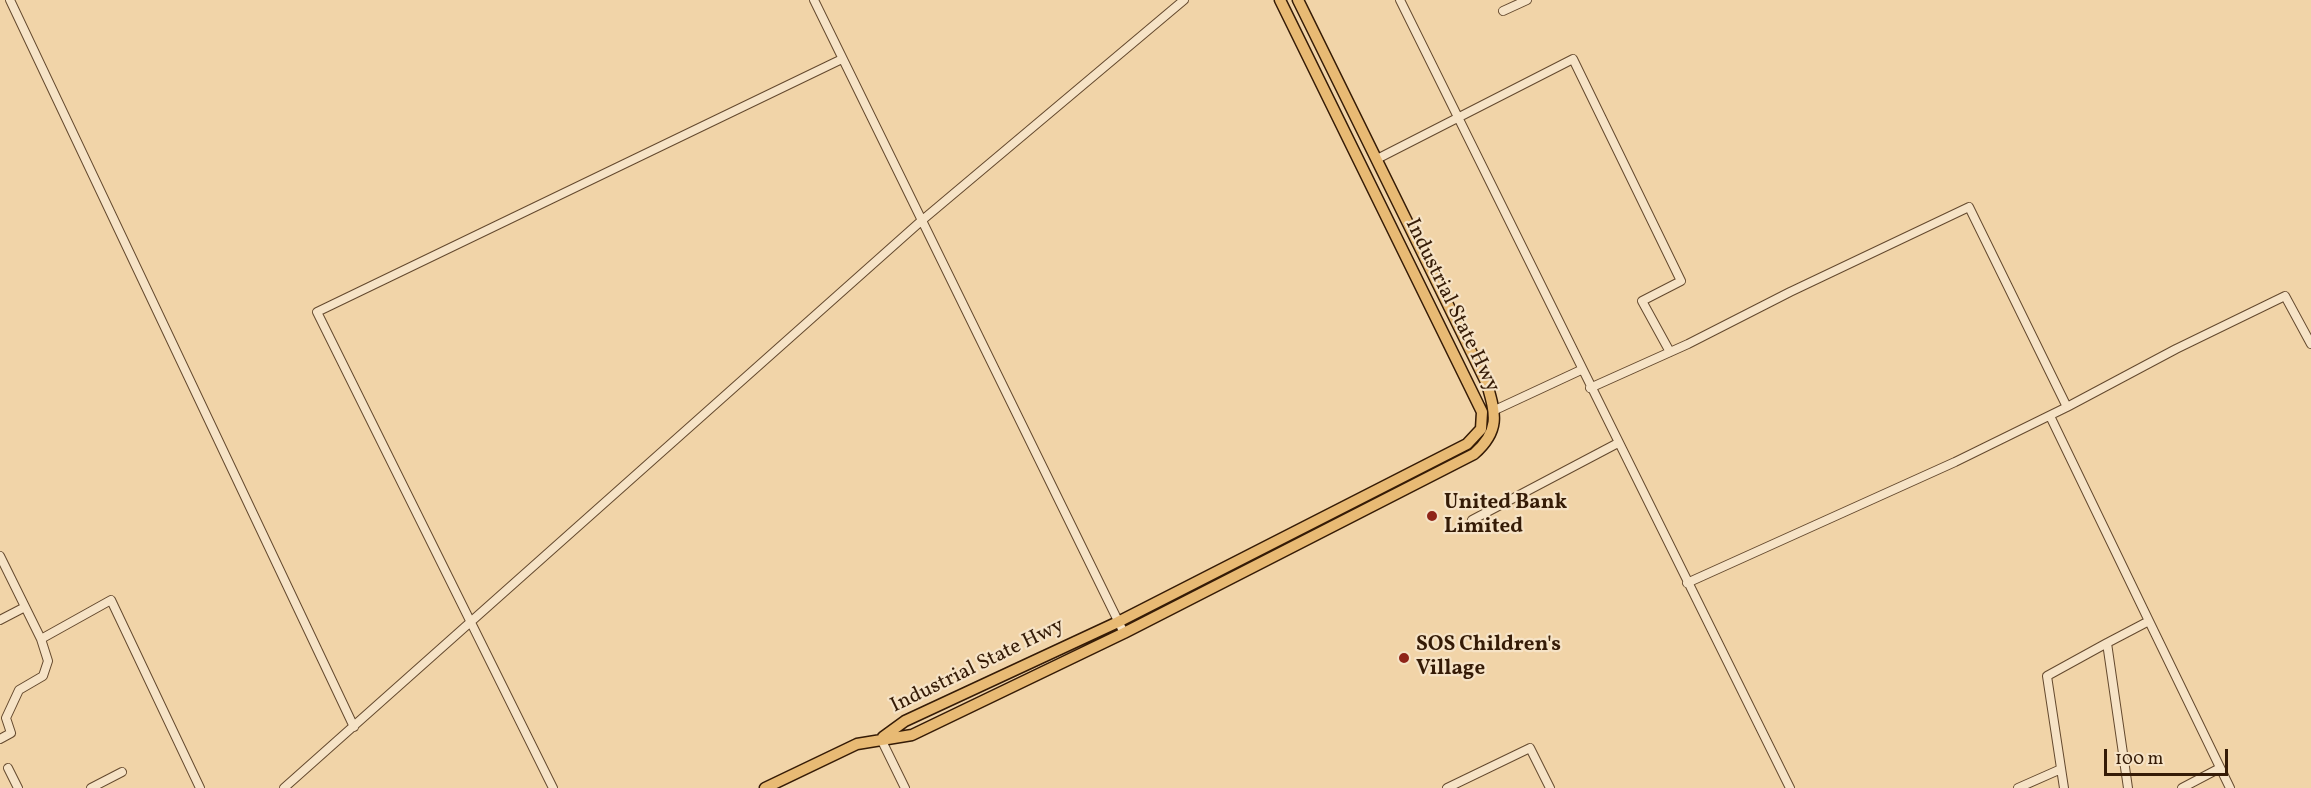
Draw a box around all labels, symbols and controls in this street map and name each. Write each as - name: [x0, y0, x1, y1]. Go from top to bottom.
- street label: Industrial State Hwy: [1398, 215, 1504, 397]
- place label: United Bank Limited: [1444, 491, 1567, 541]
- marker: United Bank Limited: [1425, 509, 1439, 523]
- street label: Industrial State Hwy: [887, 614, 1069, 720]
- place label: SOS Children's Village: [1416, 633, 1561, 683]
- marker: SOS Children's Village: [1397, 651, 1411, 665]
- scale bar: [2107, 737, 2232, 775]
- text: 100 m: [2115, 747, 2164, 772]

